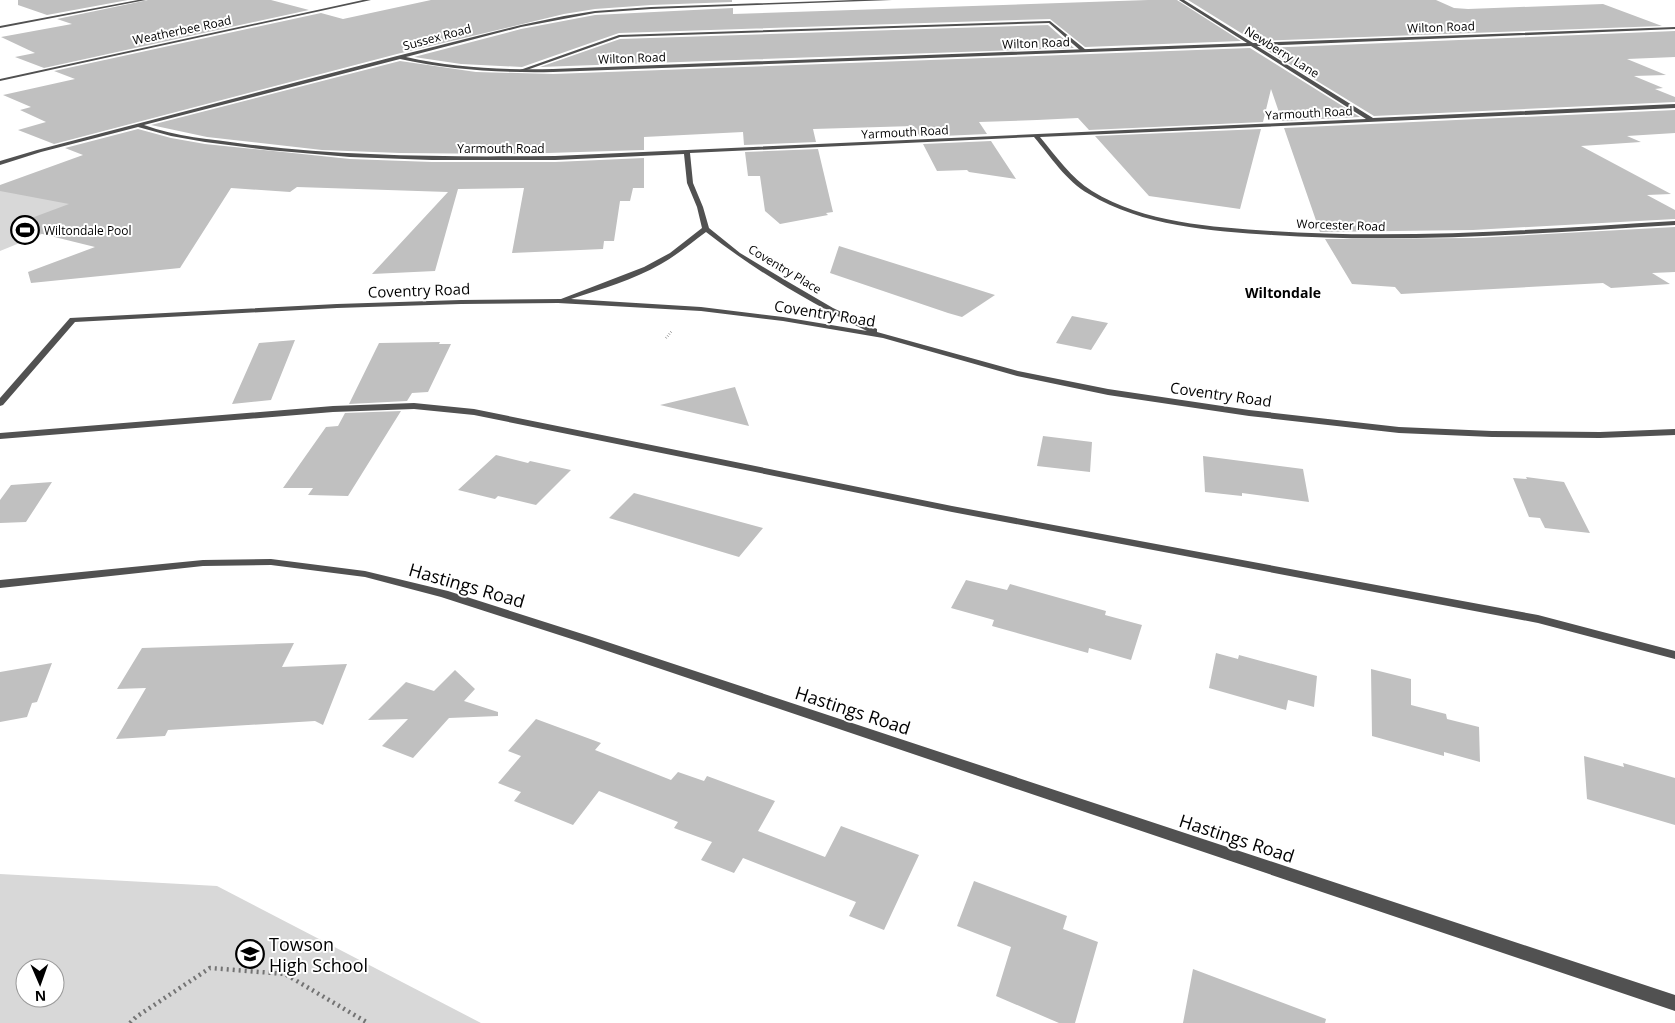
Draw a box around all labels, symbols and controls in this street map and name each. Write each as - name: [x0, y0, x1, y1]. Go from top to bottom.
- street label: Weatherbee Road: [131, 11, 233, 49]
- street label: Wilton Road: [1407, 17, 1475, 37]
- street label: Sussex Road: [401, 20, 473, 54]
- street label: Newberry Lane: [1241, 22, 1323, 82]
- street label: Wilton Road: [1002, 33, 1070, 53]
- street label: Wilton Road: [598, 48, 666, 68]
- street label: Yarmouth Road: [1265, 102, 1353, 124]
- street label: Yarmouth Road: [861, 121, 949, 143]
- street label: Yarmouth Road: [457, 140, 545, 157]
- sports icon: Wiltondale Pool: [10, 215, 40, 245]
- street label: Worcester Road: [1296, 215, 1386, 235]
- place label: Wiltondale Pool: [44, 222, 132, 239]
- street label: Coventry Place: [745, 240, 825, 298]
- street label: Coventry Road: [368, 278, 470, 302]
- district label: Wiltondale: [1245, 283, 1321, 302]
- street label: Coventry Road: [773, 295, 877, 331]
- street label: Coventry Road: [1169, 377, 1273, 411]
- street label: Hastings Road: [406, 557, 528, 613]
- street label: Hastings Road: [792, 680, 914, 740]
- street label: Hastings Road: [1176, 808, 1298, 868]
- place label: Towson High School: [269, 932, 368, 977]
- school or university icon: Towson High School: [235, 939, 265, 969]
- north arrow: [15, 958, 65, 1008]
- text: N: [34, 987, 46, 1006]

